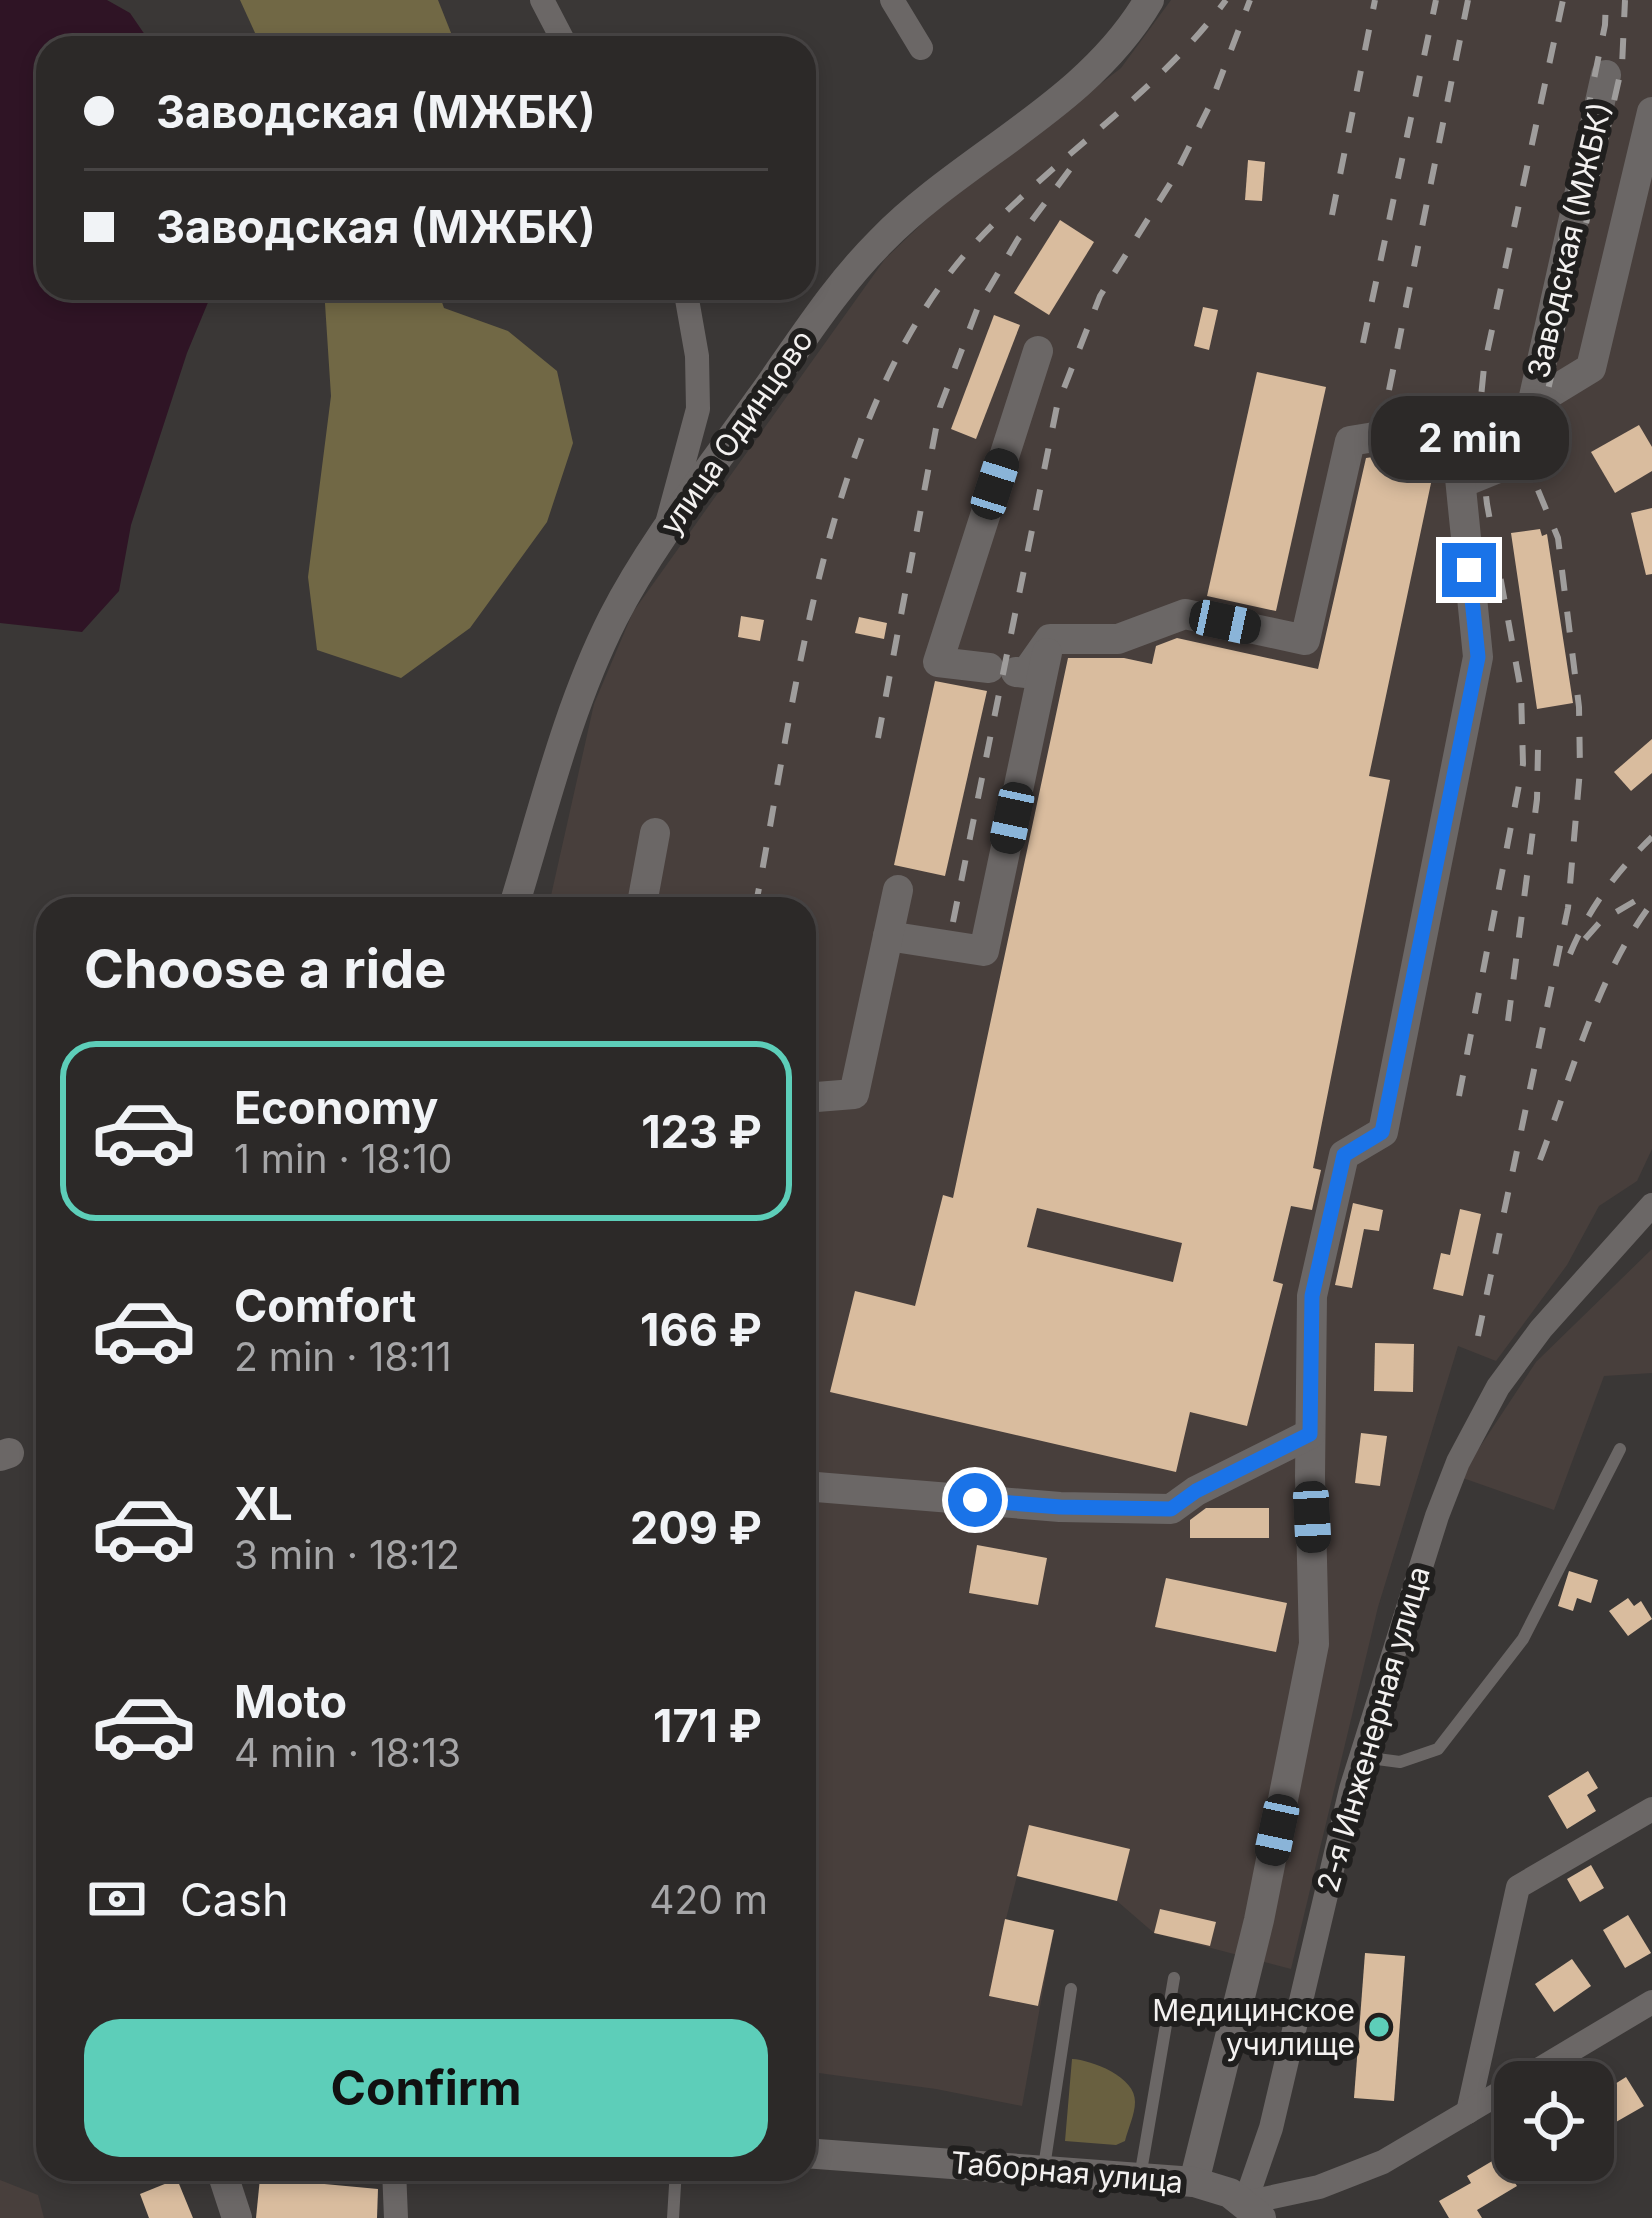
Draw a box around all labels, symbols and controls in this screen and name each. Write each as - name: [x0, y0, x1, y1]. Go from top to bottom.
- text: Заводская (МЖБК): [156, 84, 596, 139]
- street label: Заводская (МЖБК): [1520, 99, 1618, 381]
- text: Заводская (МЖБК): [156, 199, 596, 254]
- street label: улица Одинцово: [652, 323, 820, 541]
- callout: 2 min: [1370, 396, 1568, 480]
- text: 2 min: [1418, 414, 1522, 461]
- car: [967, 444, 1023, 524]
- route end: [1442, 543, 1496, 597]
- car: [1186, 597, 1264, 647]
- car: [987, 779, 1037, 857]
- text: Choose a ride: [84, 936, 446, 1001]
- icon: car: [90, 1077, 198, 1185]
- text: Economy: [234, 1080, 438, 1135]
- text: 123 ₽: [641, 1104, 762, 1159]
- text: 1 min · 18:10: [234, 1135, 452, 1182]
- icon: car: [90, 1275, 198, 1383]
- text: Comfort: [234, 1278, 416, 1333]
- text: 166 ₽: [640, 1302, 762, 1357]
- text: 2 min · 18:11: [234, 1333, 452, 1380]
- icon: car: [90, 1473, 198, 1581]
- route start: [948, 1473, 1002, 1527]
- text: XL: [234, 1476, 293, 1531]
- car: [1292, 1480, 1332, 1554]
- text: 209 ₽: [630, 1500, 762, 1555]
- text: 3 min · 18:12: [234, 1531, 460, 1578]
- street label: 2-я Инженерная улица: [1309, 1562, 1437, 1896]
- icon: car: [90, 1671, 198, 1779]
- text: Moto: [234, 1674, 347, 1729]
- text: 171 ₽: [653, 1698, 762, 1753]
- text: 4 min · 18:13: [234, 1729, 461, 1776]
- car: [1252, 1791, 1302, 1869]
- icon: cash: [84, 1866, 150, 1932]
- text: Cash: [180, 1872, 289, 1927]
- text: 420 m: [649, 1876, 768, 1923]
- place label: Медицинское училище: [1152, 1992, 1355, 2062]
- marker: Медицинское училище: [1366, 2014, 1392, 2040]
- button: Confirm: [84, 2019, 768, 2157]
- map controls: [1494, 2061, 1614, 2181]
- button: locate: [1494, 2061, 1614, 2181]
- street label: Таборная улица: [949, 2144, 1185, 2200]

